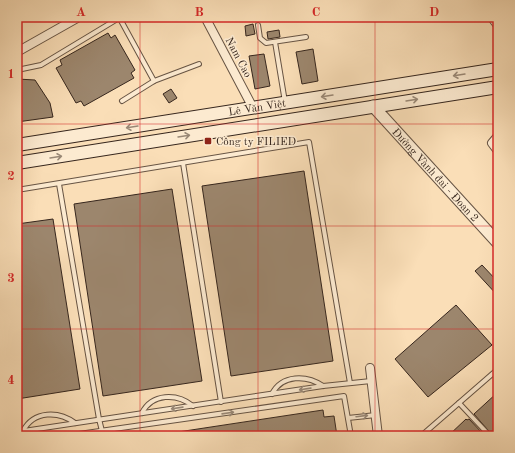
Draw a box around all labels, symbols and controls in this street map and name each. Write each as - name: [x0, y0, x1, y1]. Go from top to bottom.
- text: A: [76, 6, 86, 19]
- text: B: [194, 6, 204, 19]
- text: C: [312, 6, 320, 19]
- text: D: [429, 6, 439, 19]
- street label: Nam Cao: [222, 36, 253, 80]
- text: 1: [7, 68, 15, 81]
- one-way arrow: [453, 71, 466, 79]
- one-way arrow: [321, 92, 334, 100]
- one-way arrow: [405, 96, 418, 104]
- street label: Lê Văn Việt: [228, 99, 287, 119]
- one-way arrow: [126, 123, 139, 131]
- street label: Đường Vành đai - Đoạn 2: [389, 127, 480, 225]
- one-way arrow: [177, 132, 190, 140]
- marker: Công ty FILIED: [203, 136, 213, 146]
- place label: Công ty FILIED: [216, 137, 297, 148]
- one-way arrow: [49, 153, 62, 161]
- text: 2: [7, 170, 15, 183]
- text: 3: [7, 272, 15, 285]
- text: 4: [7, 374, 15, 387]
- one-way arrow: [299, 385, 312, 393]
- one-way arrow: [170, 404, 183, 412]
- one-way arrow: [221, 409, 234, 417]
- one-way arrow: [355, 412, 368, 420]

